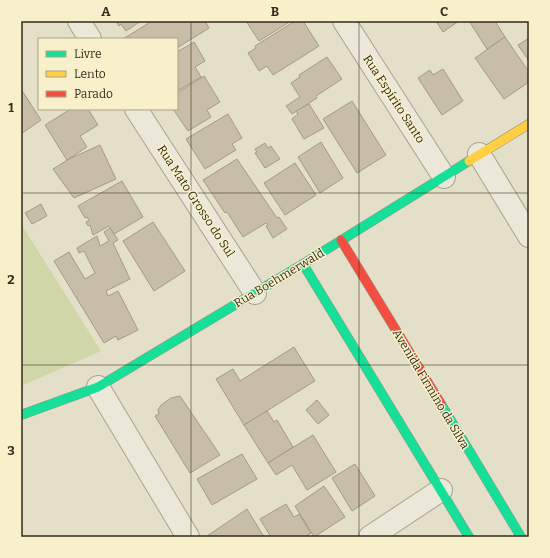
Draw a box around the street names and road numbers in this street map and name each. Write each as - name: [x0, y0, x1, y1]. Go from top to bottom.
- street label: Rua Espírito Santo: [360, 52, 428, 146]
- street label: Rua Mato Grosso do Sul: [155, 142, 238, 260]
- street label: Rua Boehmerwald: [231, 246, 327, 310]
- street label: Avenida Firmino da Silva: [390, 327, 473, 452]

